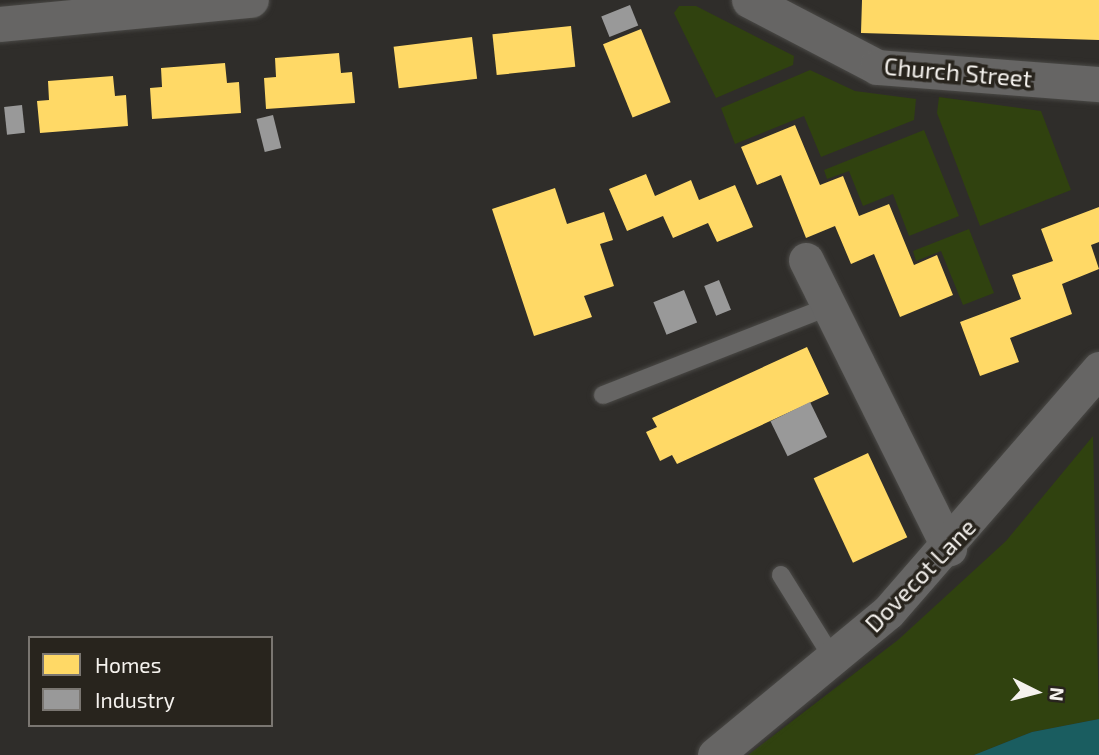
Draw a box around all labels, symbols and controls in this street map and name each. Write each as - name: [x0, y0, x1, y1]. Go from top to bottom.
- street label: Church Street: [883, 51, 1033, 93]
- street label: Dovecot Lane: [859, 512, 981, 638]
- legend: [28, 636, 273, 727]
- text: Homes: [95, 652, 161, 677]
- north arrow: [1001, 657, 1071, 727]
- text: N: [1045, 686, 1070, 702]
- text: Industry: [95, 687, 175, 712]

